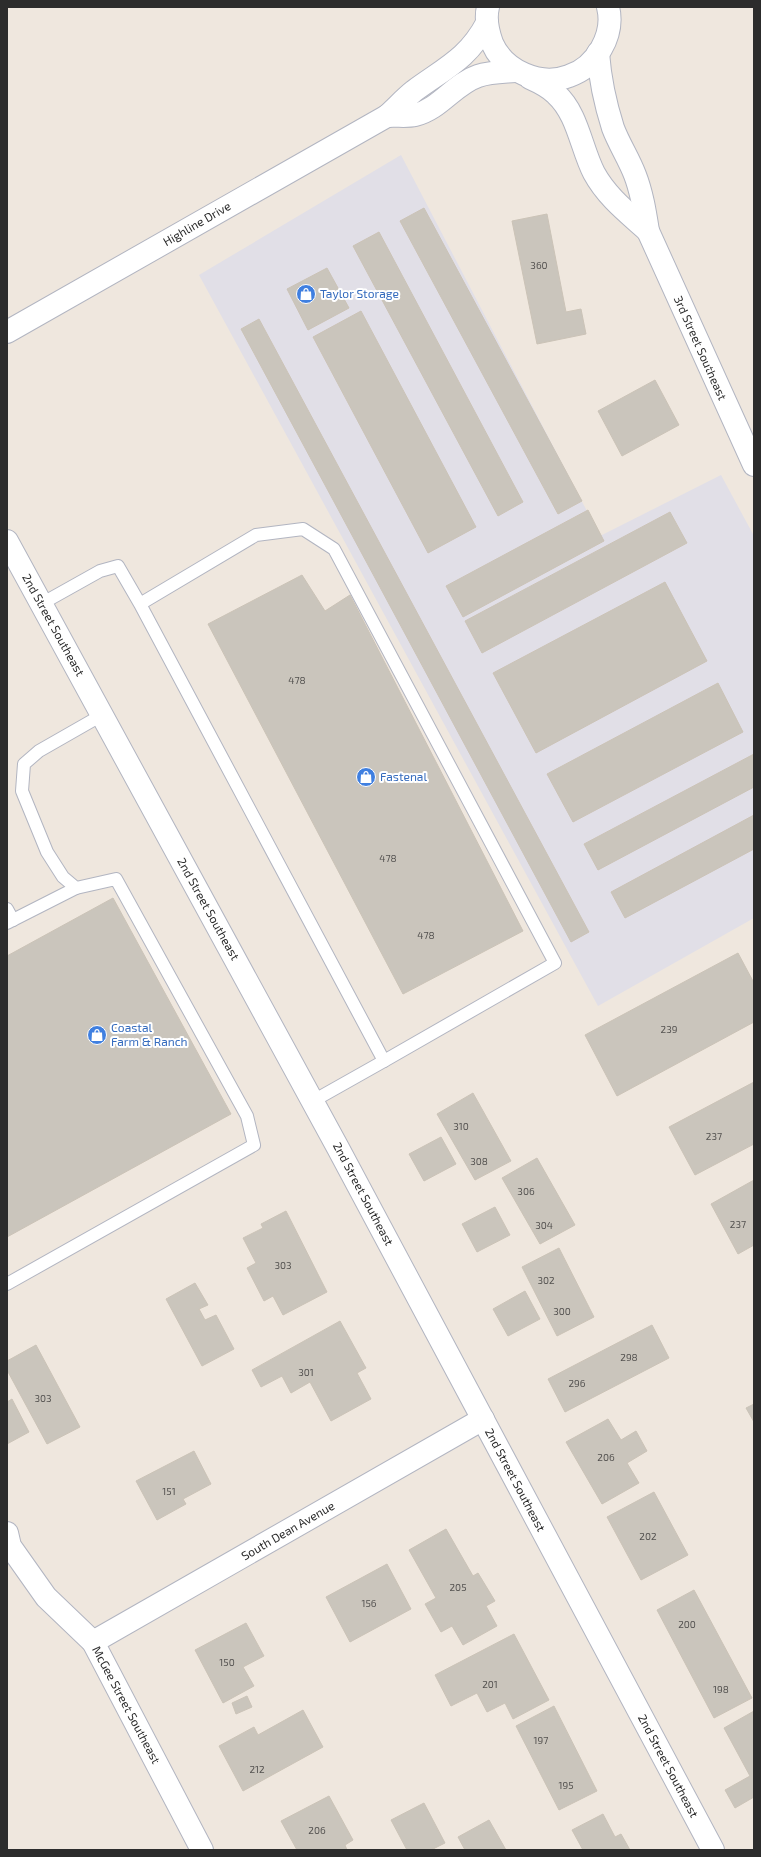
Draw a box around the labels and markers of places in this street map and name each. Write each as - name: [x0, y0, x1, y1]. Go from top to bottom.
- shop icon: Taylor Storage: [295, 283, 317, 305]
- place label: Taylor Storage: [320, 286, 399, 300]
- shop icon: Fastenal: [355, 766, 377, 788]
- place label: Fastenal: [380, 769, 427, 783]
- place label: Coastal Farm & Ranch: [111, 1020, 188, 1048]
- shop icon: Coastal Farm & Ranch: [86, 1024, 108, 1046]

